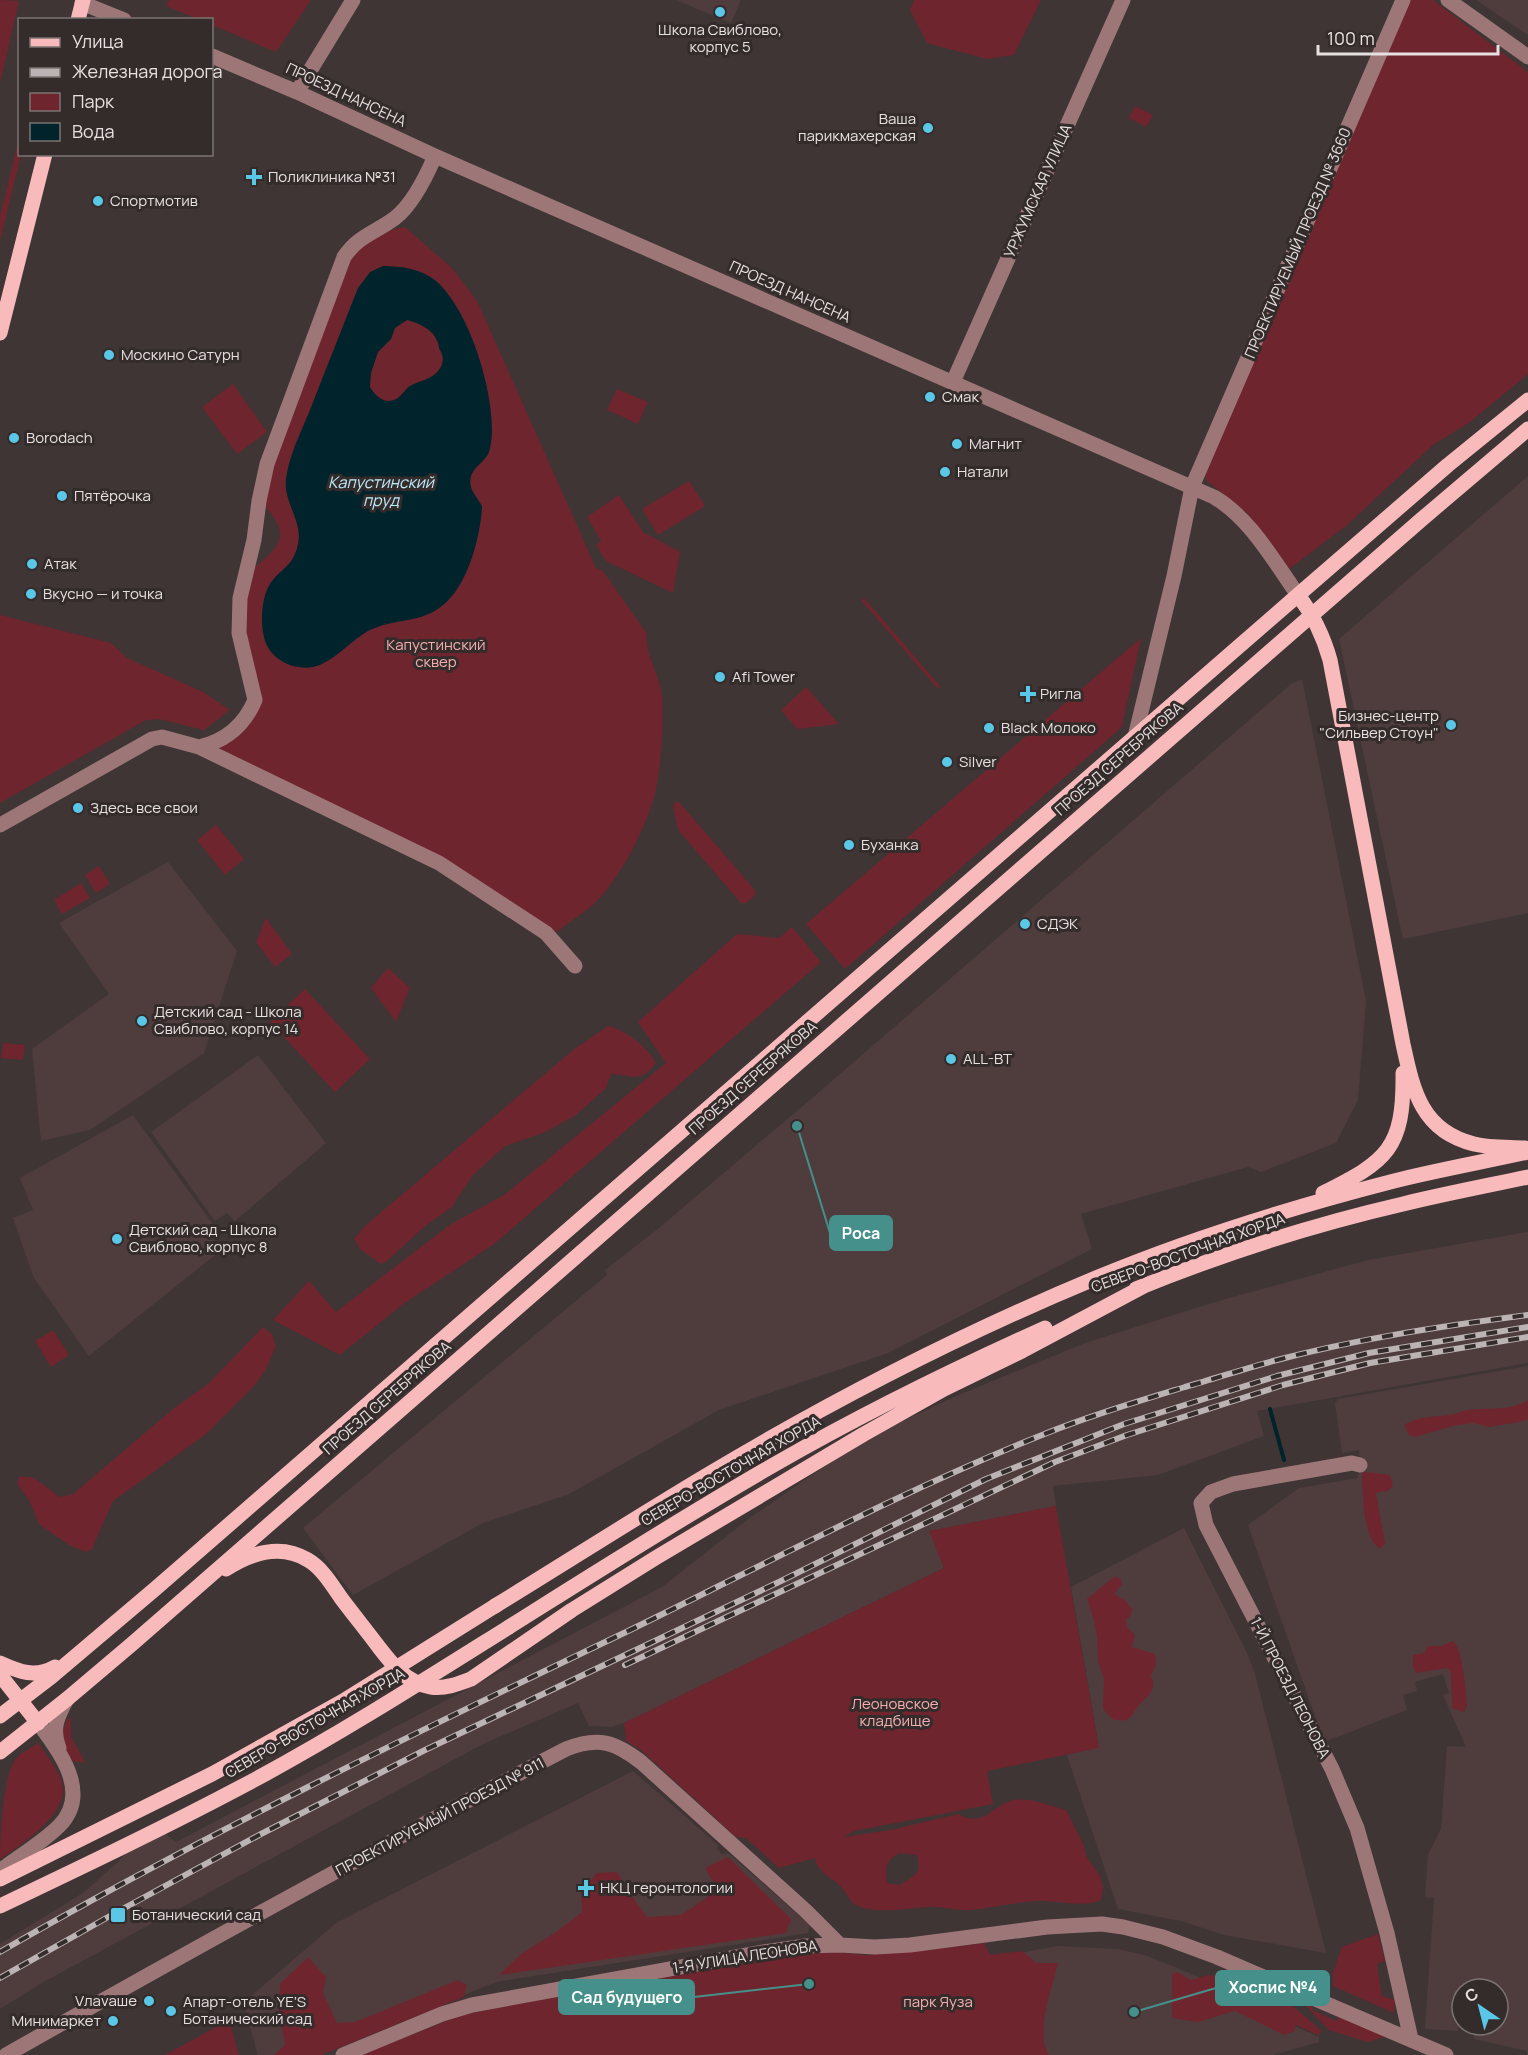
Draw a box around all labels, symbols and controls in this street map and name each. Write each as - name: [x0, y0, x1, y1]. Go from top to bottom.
- marker: Школа Свиблово, корпус 5: [713, 5, 727, 19]
- legend: [18, 18, 213, 156]
- scale bar: [1318, 18, 1498, 56]
- place label: Школа Свиблово, корпус 5: [658, 19, 782, 57]
- text: 100 m: [1327, 26, 1375, 50]
- text: Улица: [72, 29, 124, 53]
- street label: ПРОЕЗД НАНСЕНА: [283, 57, 410, 132]
- text: Железная дорога: [72, 59, 223, 83]
- text: Парк: [72, 89, 115, 113]
- place label: Ваша парикмахерская: [798, 108, 916, 146]
- text: Вода: [72, 119, 114, 143]
- street label: УРЖУМСКАЯ УЛИЦА: [999, 120, 1077, 261]
- marker: Ваша парикмахерская: [921, 121, 935, 135]
- street label: ПРОЕКТИРУЕМЫЙ ПРОЕЗД № 3660: [1239, 124, 1356, 361]
- place label: Поликлиника №31: [268, 166, 396, 187]
- marker: Поликлиника №31: [245, 168, 263, 186]
- place label: Спортмотив: [110, 190, 198, 211]
- marker: Спортмотив: [91, 194, 105, 208]
- street label: ПРОЕЗД НАНСЕНА: [726, 255, 855, 328]
- place label: Москино Сатурн: [121, 344, 240, 365]
- marker: Москино Сатурн: [102, 348, 116, 362]
- place label: Смак: [942, 386, 979, 407]
- marker: Смак: [923, 390, 937, 404]
- place label: Borodach: [26, 427, 93, 448]
- marker: Borodach: [7, 431, 21, 445]
- place label: Магнит: [969, 433, 1022, 454]
- marker: Магнит: [950, 437, 964, 451]
- place label: Натали: [957, 461, 1008, 482]
- marker: Натали: [938, 465, 952, 479]
- water label: Капустинский пруд: [328, 471, 436, 511]
- place label: Пятёрочка: [74, 485, 151, 506]
- marker: Пятёрочка: [55, 489, 69, 503]
- place label: Атак: [44, 553, 77, 574]
- marker: Атак: [25, 557, 39, 571]
- place label: Вкусно — и точка: [43, 583, 163, 604]
- marker: Вкусно — и точка: [24, 587, 38, 601]
- park label: Капустинский сквер: [386, 634, 486, 672]
- place label: Afi Tower: [732, 666, 796, 687]
- marker: Afi Tower: [713, 670, 727, 684]
- place label: Ригла: [1040, 683, 1081, 704]
- marker: Ригла: [1021, 687, 1035, 701]
- street label: ПРОЕЗД СЕРЕБРЯКОВА: [1050, 697, 1188, 820]
- place label: Бизнес-центр "Сильвер Стоун": [1319, 705, 1439, 743]
- place label: Black Молоко: [1001, 717, 1096, 738]
- marker: Бизнес-центр "Сильвер Стоун": [1444, 718, 1458, 732]
- marker: Black Молоко: [982, 721, 996, 735]
- place label: Silver: [959, 751, 997, 772]
- marker: Silver: [940, 755, 954, 769]
- place label: Здесь все свои: [90, 797, 198, 818]
- marker: Здесь все свои: [71, 801, 85, 815]
- place label: Буханка: [861, 834, 919, 855]
- marker: Буханка: [842, 838, 856, 852]
- place label: СДЭК: [1037, 913, 1078, 934]
- marker: СДЭК: [1018, 917, 1032, 931]
- place label: Детский сад - Школа Свиблово, корпус 14: [154, 1001, 302, 1039]
- marker: Детский сад - Школа Свиблово, корпус 14: [135, 1014, 149, 1028]
- street label: ПРОЕЗД СЕРЕБРЯКОВА: [684, 1016, 822, 1139]
- place label: ALL-BT: [963, 1048, 1012, 1069]
- marker: ALL-BT: [944, 1052, 958, 1066]
- street label: СЕВЕРО-ВОСТОЧНАЯ ХОРДА: [1088, 1208, 1288, 1297]
- callout: Роса: [830, 1216, 892, 1250]
- place label: Детский сад - Школа Свиблово, корпус 8: [129, 1219, 277, 1257]
- text: Роса: [842, 1222, 880, 1244]
- marker: Детский сад - Школа Свиблово, корпус 8: [110, 1232, 124, 1246]
- street label: ПРОЕЗД СЕРЕБРЯКОВА: [318, 1336, 456, 1459]
- street label: СЕВЕРО-ВОСТОЧНАЯ ХОРДА: [637, 1410, 825, 1531]
- street label: 1-Й ПРОЕЗД ЛЕОНОВА: [1246, 1613, 1335, 1763]
- street label: СЕВЕРО-ВОСТОЧНАЯ ХОРДА: [221, 1662, 409, 1783]
- park label: Леоновское кладбище: [851, 1693, 939, 1731]
- street label: ПРОЕКТИРУЕМЫЙ ПРОЕЗД № 911: [332, 1752, 548, 1881]
- place label: НКЦ геронтологии: [600, 1877, 733, 1898]
- marker: НКЦ геронтологии: [577, 1879, 595, 1897]
- place label: Ботанический сад: [132, 1904, 261, 1925]
- marker: Ботанический сад: [109, 1906, 127, 1924]
- street label: 1-Я УЛИЦА ЛЕОНОВА: [671, 1935, 819, 1978]
- callout: Хоспис №4: [1216, 1971, 1329, 2005]
- text: Хоспис №4: [1229, 1976, 1317, 1998]
- north arrow: [1450, 1977, 1510, 2037]
- callout: Сад будущего: [559, 1980, 694, 2014]
- text: С: [1460, 1982, 1483, 2007]
- text: Сад будущего: [572, 1986, 683, 2008]
- place label: Vлаvаше: [75, 1990, 137, 2011]
- place label: Апарт-отель YE’S Ботанический сад: [183, 1991, 312, 2029]
- park label: парк Яуза: [903, 1991, 973, 2012]
- marker: Vлаvаше: [142, 1994, 156, 2008]
- marker: Апарт-отель YE’S Ботанический сад: [164, 2004, 178, 2018]
- place label: Минимаркет: [11, 2010, 101, 2031]
- marker: Минимаркет: [106, 2014, 120, 2028]

